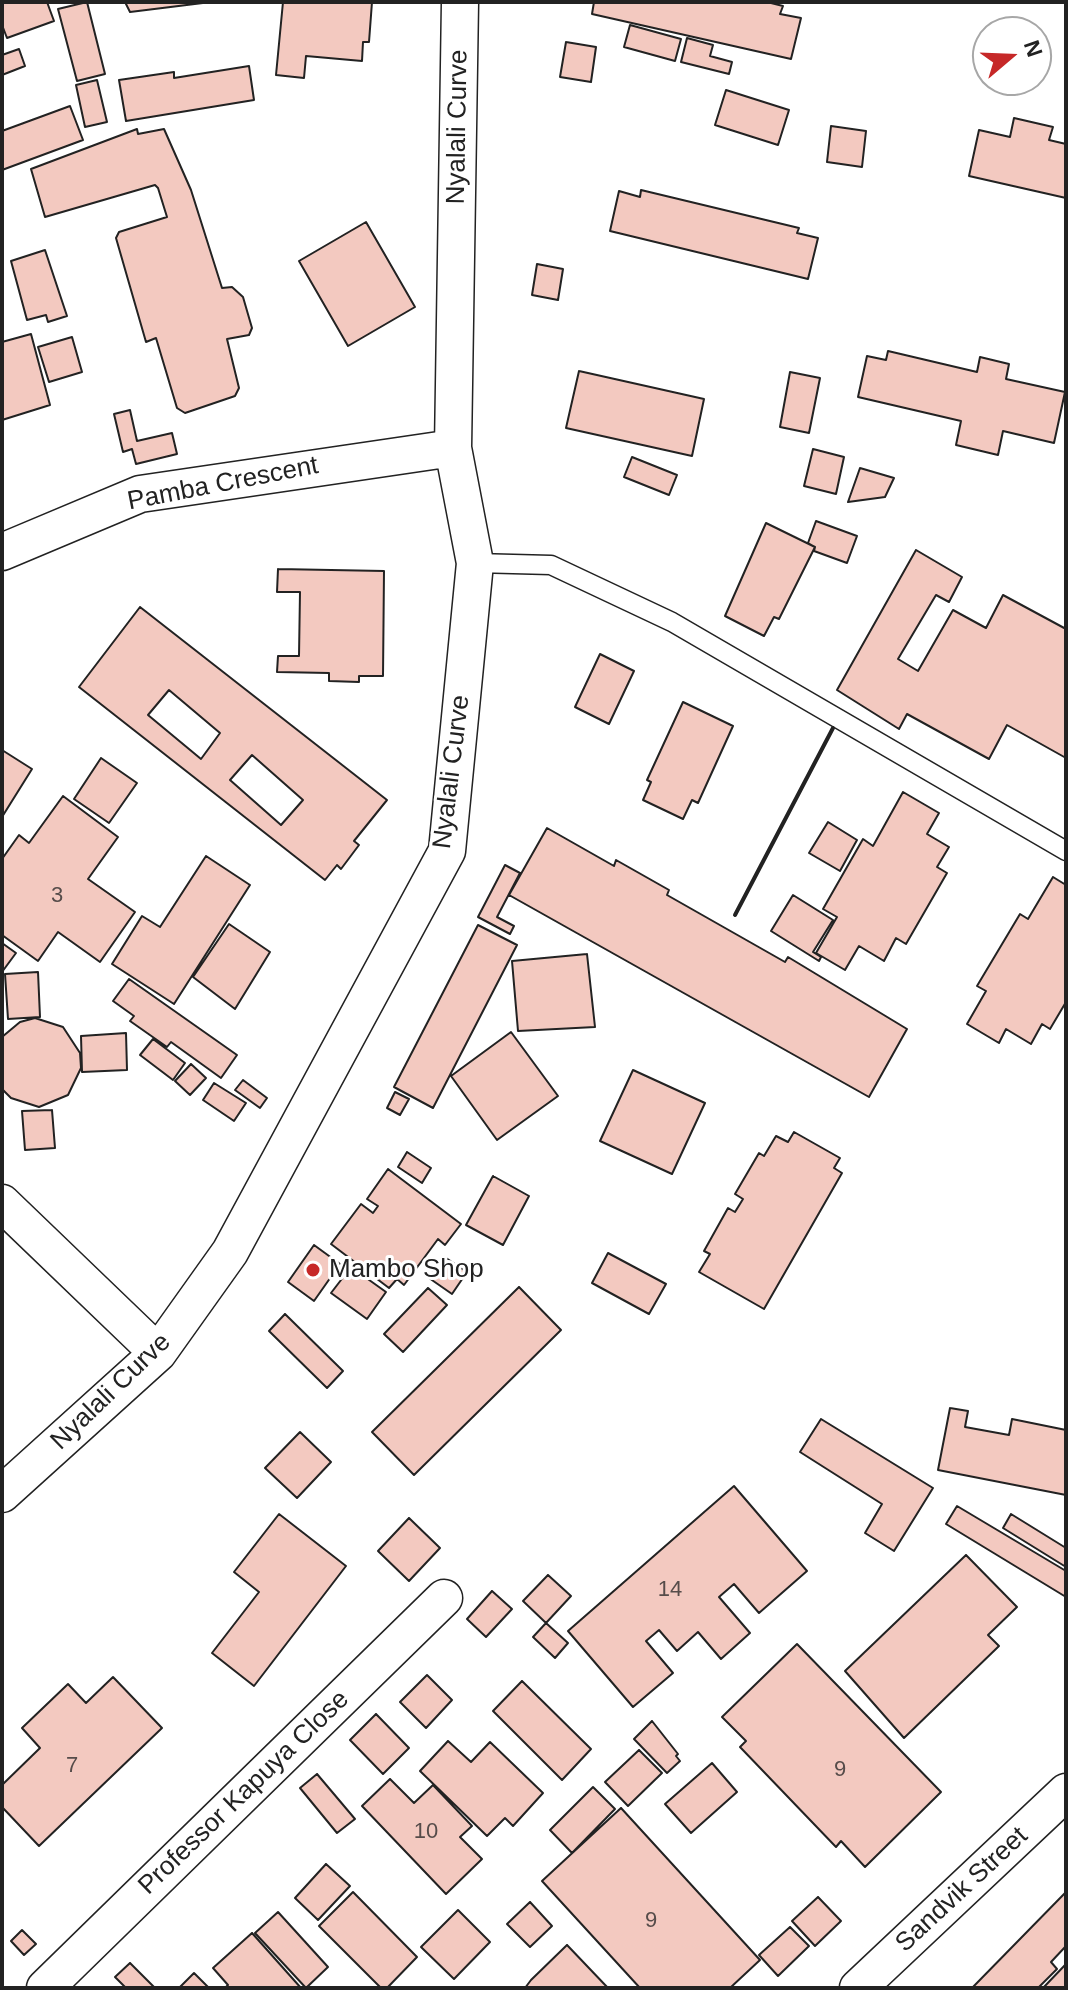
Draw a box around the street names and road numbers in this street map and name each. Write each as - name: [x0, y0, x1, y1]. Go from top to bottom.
- street label: Nyalali Curve: [441, 49, 475, 205]
- street label: Pamba Crescent: [125, 450, 321, 518]
- street label: Nyalali Curve: [427, 693, 477, 851]
- street label: Nyalali Curve: [45, 1327, 177, 1457]
- street label: Professor Kapuya Close: [132, 1684, 356, 1902]
- street label: Sandvik Street: [890, 1821, 1034, 1959]

